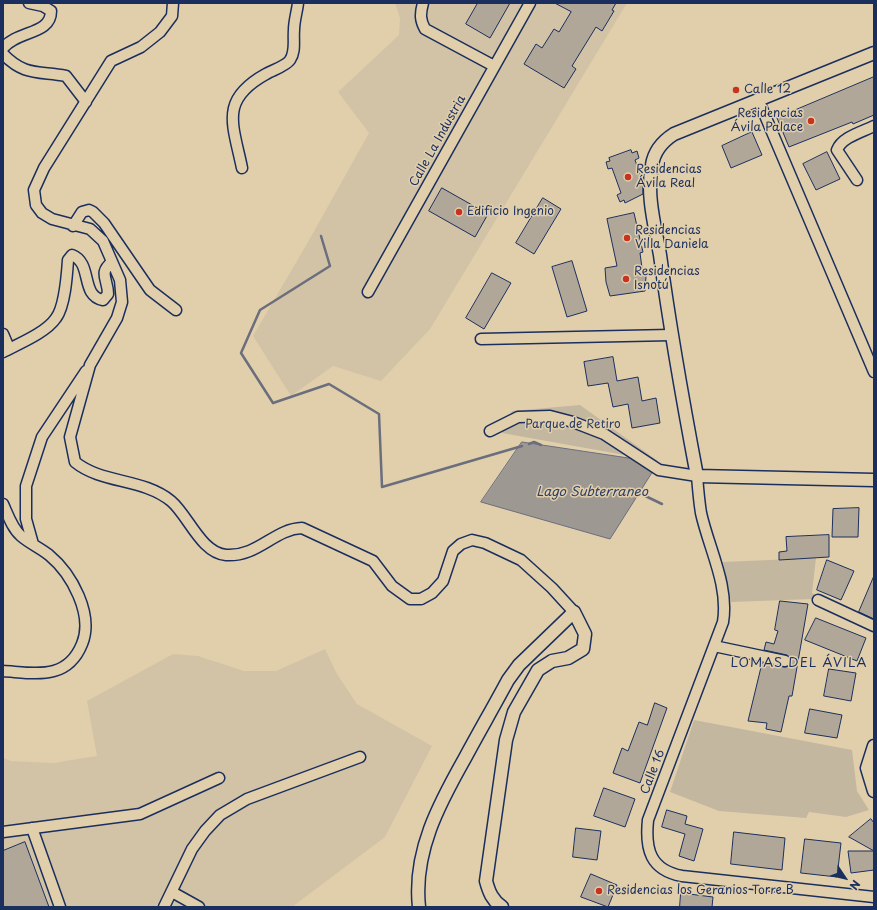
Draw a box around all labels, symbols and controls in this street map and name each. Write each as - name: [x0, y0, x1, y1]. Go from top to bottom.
- place label: Calle 12: [744, 83, 791, 97]
- marker: Calle 12: [731, 85, 741, 95]
- street label: Calle La Industria: [407, 93, 469, 189]
- place label: Residencias Ávila Palace: [731, 107, 803, 135]
- marker: Residencias Ávila Palace: [806, 116, 816, 126]
- place label: Residencias Ávila Real: [636, 163, 702, 191]
- marker: Residencias Ávila Real: [623, 172, 633, 182]
- place label: Edificio Ingenio: [467, 205, 554, 219]
- marker: Edificio Ingenio: [454, 207, 464, 217]
- place label: Residencias Villa Daniela: [635, 224, 708, 252]
- marker: Residencias Villa Daniela: [622, 233, 632, 243]
- place label: Residencias Isnotú: [634, 265, 700, 293]
- marker: Residencias Isnotú: [621, 274, 631, 284]
- park label: Parque de Retiro: [525, 418, 621, 432]
- water label: Lago Subterraneo: [536, 484, 648, 500]
- district label: LOMAS DEL ÁVILA: [731, 655, 867, 671]
- street label: Calle 16: [638, 748, 668, 796]
- north arrow: [825, 858, 865, 898]
- text: N: [846, 877, 865, 894]
- place label: Residencias los Geranios Torre B: [607, 884, 794, 898]
- marker: Residencias los Geranios Torre B: [594, 886, 604, 896]

